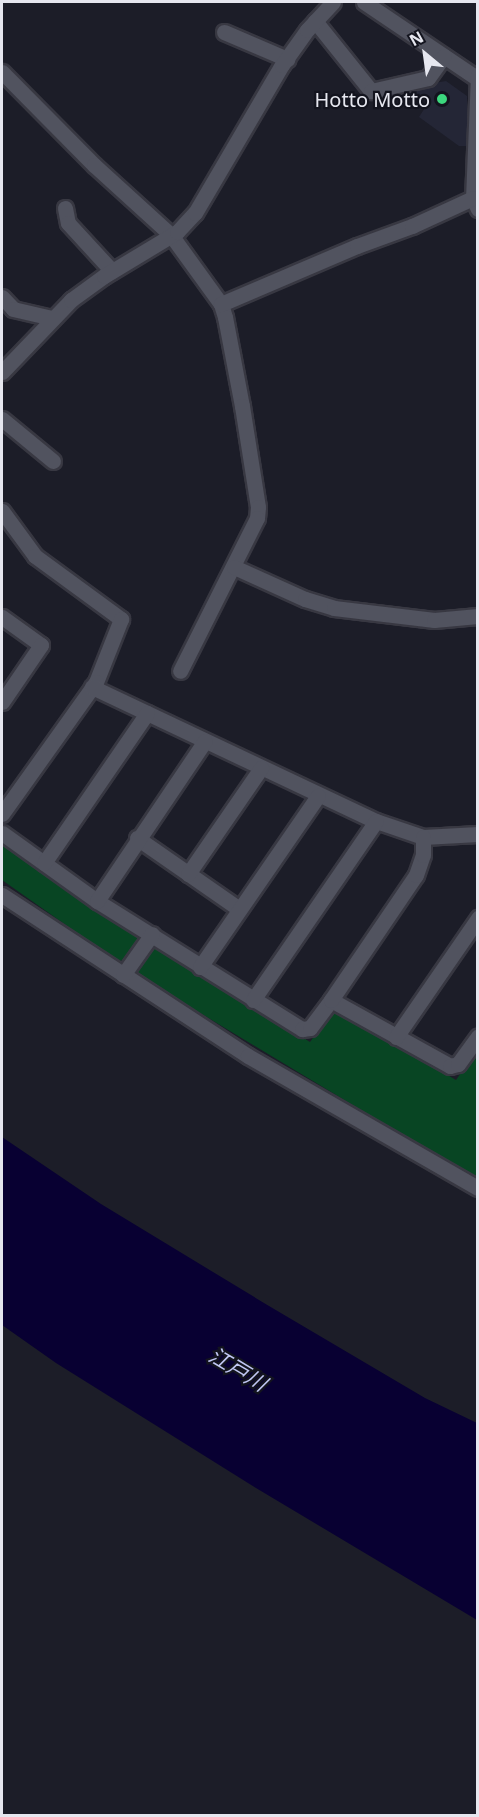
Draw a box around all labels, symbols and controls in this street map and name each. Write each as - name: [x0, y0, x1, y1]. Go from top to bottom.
- north arrow: [395, 24, 455, 84]
- text: N: [405, 25, 427, 51]
- place label: Hotto Motto: [315, 87, 430, 111]
- marker: Hotto Motto: [435, 92, 449, 106]
- water label: 江戸川: [205, 1342, 271, 1396]

